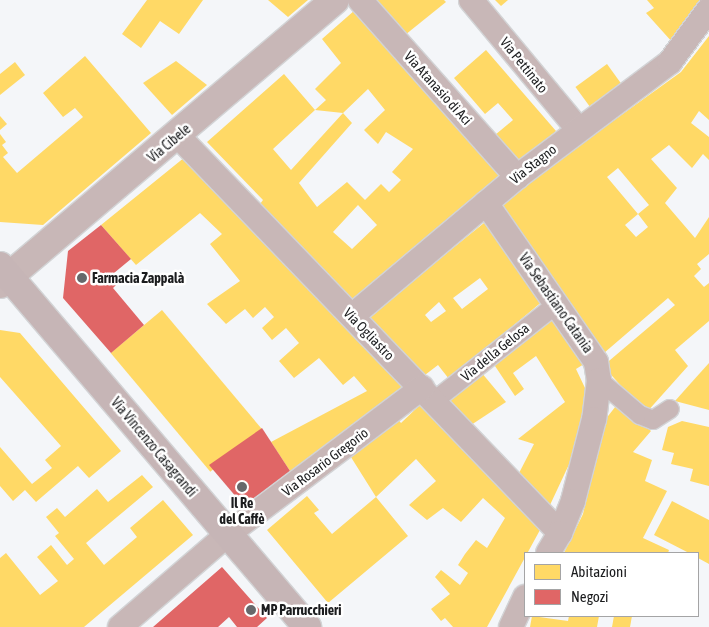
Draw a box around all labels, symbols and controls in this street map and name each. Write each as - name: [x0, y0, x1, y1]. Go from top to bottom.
- street label: Via Pettinato: [497, 34, 551, 96]
- street label: Via Atanasio di Aci: [401, 48, 475, 128]
- street label: Via Cibele: [144, 120, 194, 166]
- street label: Via Stagno: [506, 141, 560, 187]
- street label: Via Sebastiano Catania: [515, 250, 597, 356]
- place label: Farmacia Zappalà: [92, 270, 184, 286]
- marker: Farmacia Zappalà: [76, 272, 88, 284]
- street label: Via Ogliastro: [340, 304, 398, 364]
- street label: Via della Gelosa: [458, 319, 532, 385]
- street label: Via Vincenzo Casagrandi: [108, 394, 200, 500]
- street label: Via Rosario Gregorio: [279, 424, 371, 500]
- marker: Il Re del Caffè: [236, 481, 248, 493]
- place label: Il Re del Caffè: [219, 495, 265, 528]
- legend: [524, 552, 699, 617]
- text: Abitazioni: [571, 563, 627, 580]
- text: Negozi: [571, 588, 609, 605]
- place label: MP Parrucchieri: [261, 602, 341, 618]
- marker: MP Parrucchieri: [245, 604, 257, 616]

